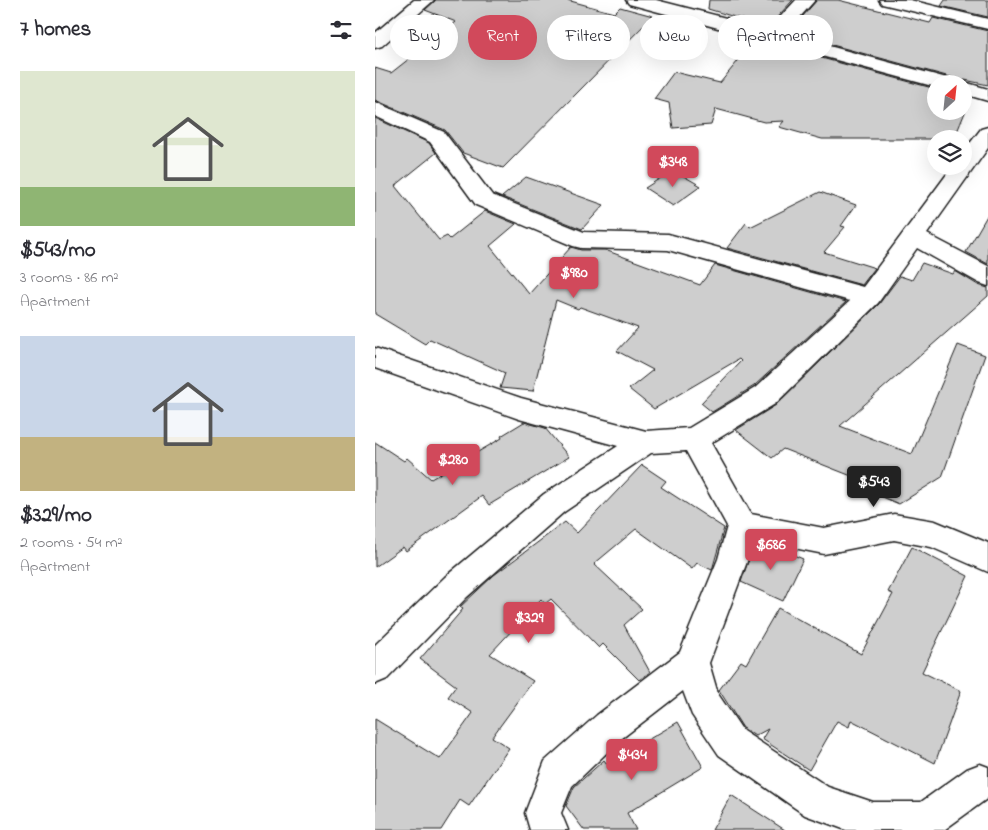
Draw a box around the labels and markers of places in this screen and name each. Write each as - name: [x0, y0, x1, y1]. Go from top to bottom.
- pin: $348: [643, 146, 703, 188]
- pin: $980: [544, 256, 604, 299]
- pin: $280: [423, 444, 483, 486]
- pin: $543: [844, 466, 904, 508]
- pin: $686: [741, 528, 801, 571]
- pin: $329: [499, 602, 559, 644]
- pin: $434: [602, 738, 662, 781]

